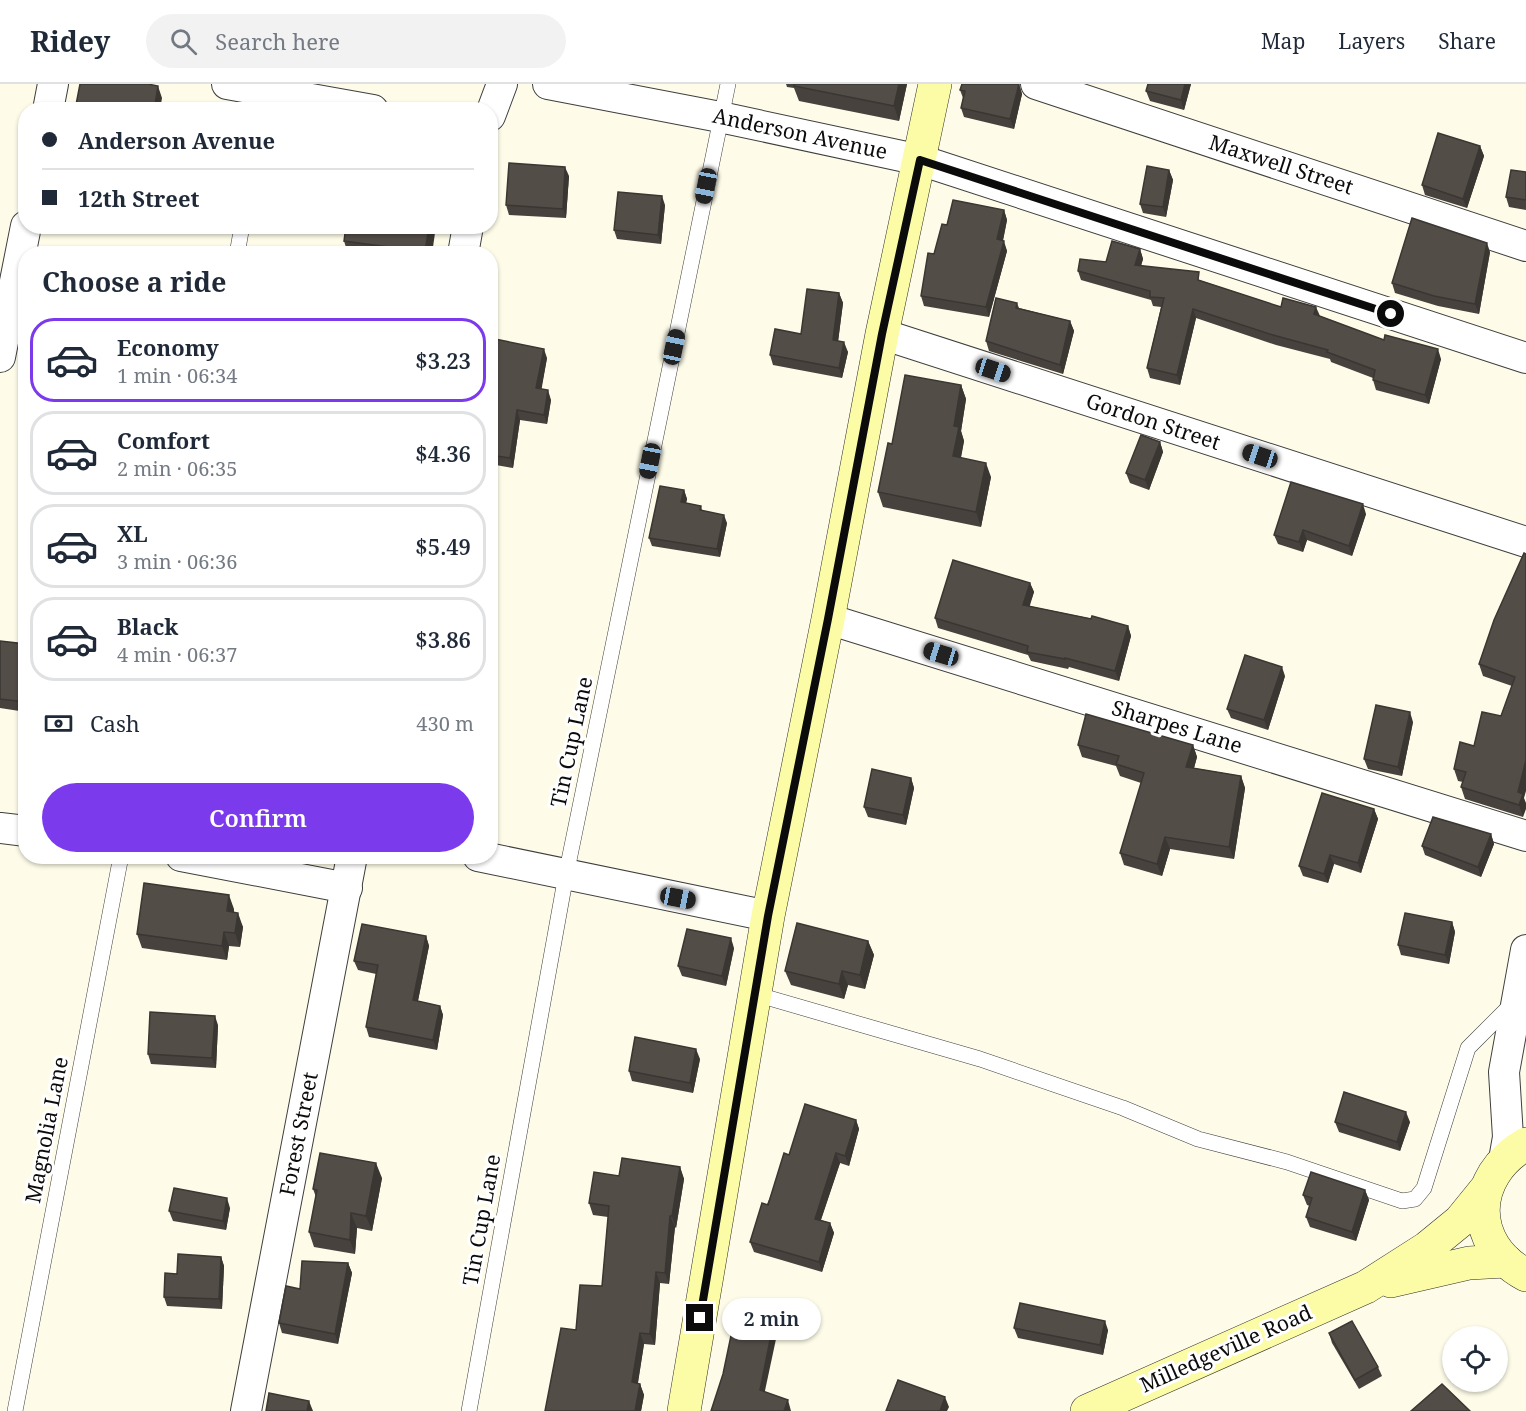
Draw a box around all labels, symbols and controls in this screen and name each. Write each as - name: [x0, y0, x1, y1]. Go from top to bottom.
- search box: [146, 14, 566, 68]
- text: Ridey: [30, 22, 110, 60]
- icon: search: [167, 25, 200, 58]
- text: Search here: [215, 26, 340, 56]
- text: Map: [1261, 27, 1305, 55]
- text: Layers: [1338, 27, 1405, 55]
- text: Share: [1438, 27, 1496, 55]
- street label: Anderson Avenue: [710, 101, 890, 165]
- text: Anderson Avenue: [78, 125, 275, 155]
- street label: Maxwell Street: [1206, 128, 1357, 201]
- car: [694, 167, 718, 205]
- text: 12th Street: [78, 183, 199, 213]
- text: Choose a ride: [42, 263, 227, 300]
- route start: [1377, 300, 1404, 327]
- car: [661, 328, 687, 366]
- text: Economy: [117, 332, 219, 362]
- icon: car: [45, 333, 99, 387]
- text: $3.23: [415, 345, 471, 375]
- car: [973, 356, 1013, 384]
- text: 1 min · 06:34: [117, 362, 237, 389]
- street label: Gordon Street: [1083, 386, 1224, 456]
- text: Comfort: [117, 425, 210, 455]
- icon: car: [45, 426, 99, 480]
- text: $4.36: [415, 438, 471, 468]
- car: [638, 442, 662, 480]
- car: [1240, 442, 1280, 470]
- text: 2 min · 06:35: [117, 455, 237, 482]
- text: XL: [117, 518, 148, 548]
- icon: car: [45, 519, 99, 573]
- text: $5.49: [415, 531, 471, 561]
- text: 3 min · 06:36: [117, 548, 237, 575]
- text: Black: [117, 611, 178, 641]
- icon: car: [45, 612, 99, 666]
- text: $3.86: [415, 624, 471, 654]
- car: [921, 640, 961, 668]
- text: 4 min · 06:37: [117, 641, 237, 668]
- street label: Tin Cup Lane: [544, 674, 599, 810]
- street label: Sharpes Lane: [1109, 693, 1246, 759]
- icon: cash: [42, 707, 75, 740]
- text: Cash: [90, 708, 140, 738]
- text: 430 m: [416, 710, 474, 737]
- button: Confirm: [42, 783, 474, 852]
- car: [659, 886, 697, 910]
- street label: Magnolia Lane: [18, 1054, 74, 1205]
- street label: Forest Street: [272, 1069, 324, 1198]
- street label: Tin Cup Lane: [456, 1152, 506, 1288]
- callout: 2 min: [721, 1297, 820, 1339]
- street label: Milledgeville Road: [1135, 1298, 1316, 1399]
- route end: [686, 1304, 713, 1331]
- text: 2 min: [744, 1305, 799, 1332]
- map controls: [1442, 1326, 1508, 1392]
- button: locate: [1442, 1326, 1508, 1392]

